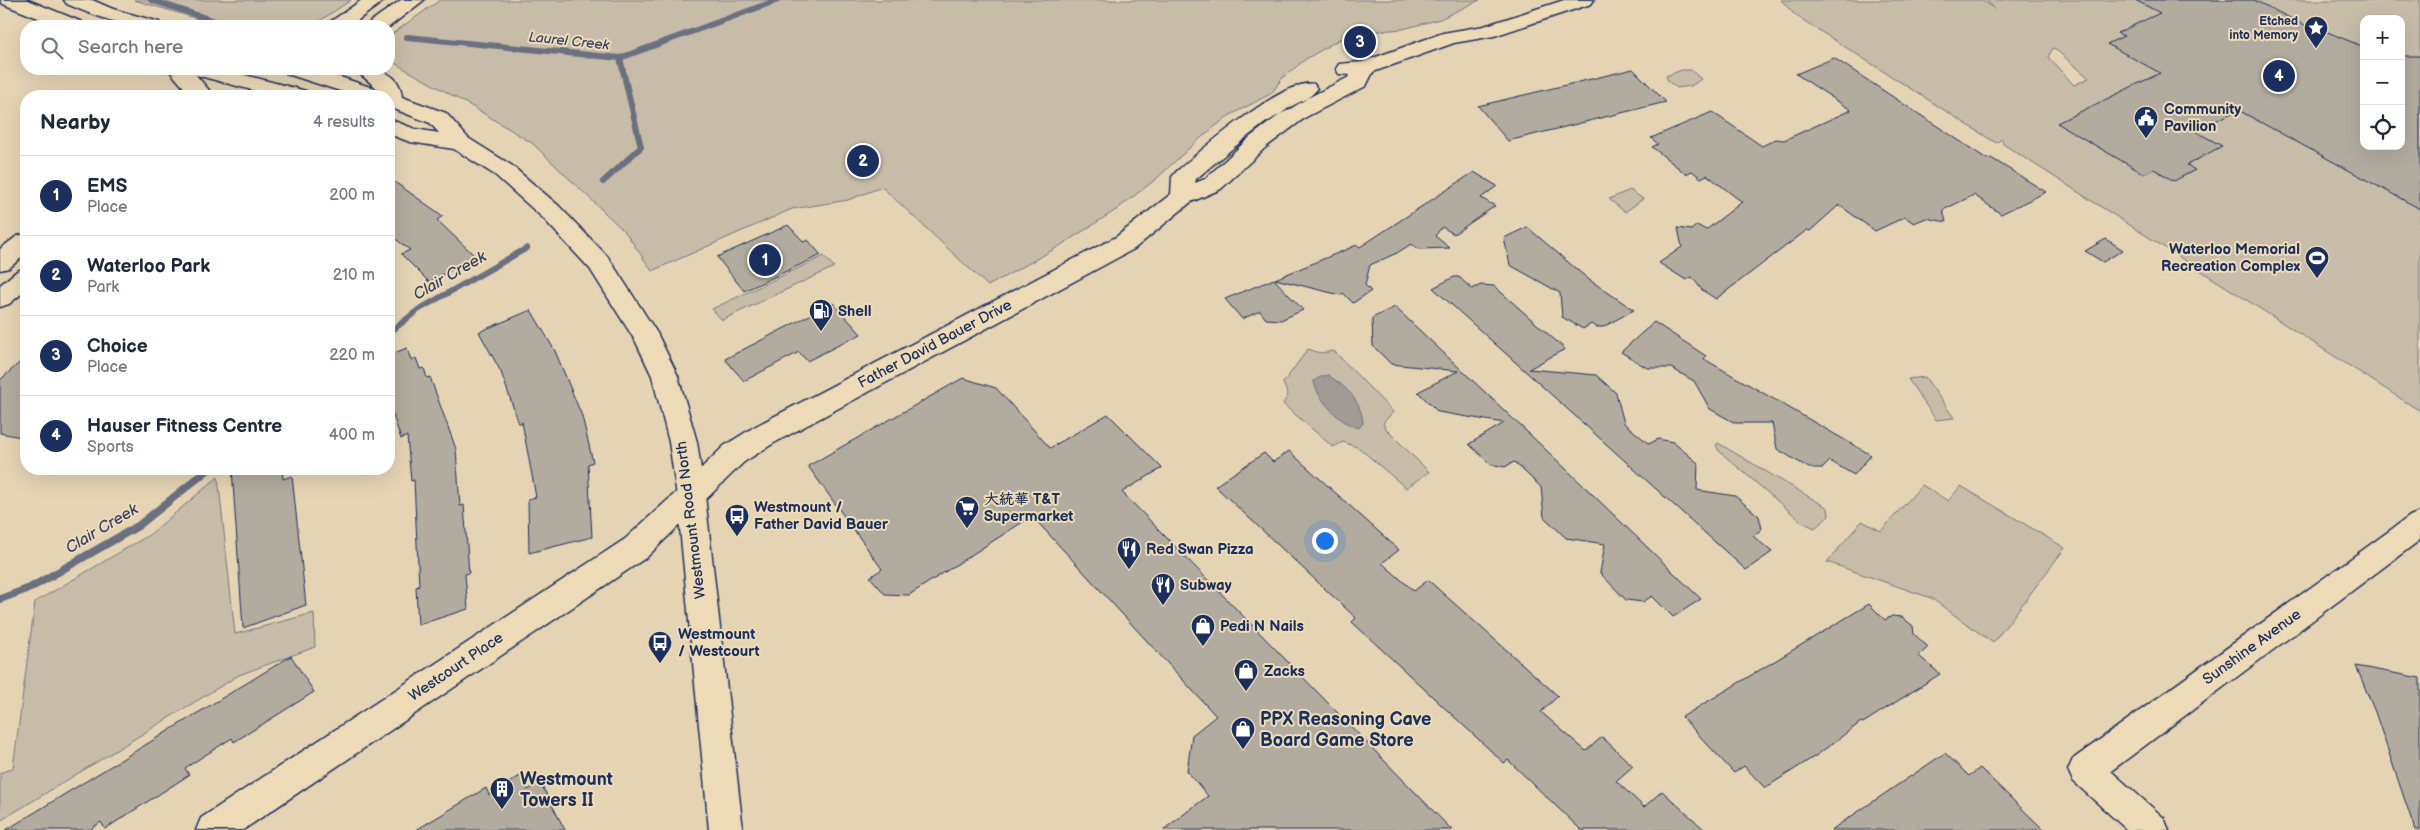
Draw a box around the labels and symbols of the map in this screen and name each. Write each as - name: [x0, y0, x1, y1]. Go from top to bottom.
- place label: Etched into Memory: [2230, 14, 2299, 43]
- place icon: Etched into Memory: [2303, 15, 2329, 49]
- pin: 3: [1344, 23, 1376, 61]
- water label: Laurel Creek: [528, 28, 611, 54]
- pin: 4: [2263, 57, 2295, 95]
- place label: Community Pavilion: [2164, 100, 2241, 136]
- public building icon: Community Pavilion: [2133, 105, 2159, 139]
- pin: 2: [847, 142, 879, 180]
- place label: Waterloo Memorial Recreation Complex: [2161, 240, 2300, 276]
- pin: 1: [749, 241, 781, 279]
- sports icon: Waterloo Memorial Recreation Complex: [2304, 245, 2330, 279]
- water label: Clair Creek: [410, 247, 491, 305]
- street label: Father David Bauer Drive: [855, 295, 1015, 393]
- fuel station icon: Shell: [808, 298, 834, 332]
- place label: Shell: [838, 302, 871, 321]
- street label: Westmount Road North: [672, 440, 710, 600]
- place label: 大統華 T&T Supermarket: [984, 490, 1073, 526]
- supermarket icon: 大統華 T&T Supermarket: [954, 495, 980, 529]
- place label: Westmount / Father David Bauer: [754, 498, 889, 534]
- water label: Clair Creek: [62, 499, 143, 558]
- bus stop icon: Westmount / Father David Bauer: [724, 503, 750, 537]
- your location: [1312, 528, 1338, 554]
- restaurant icon: Red Swan Pizza: [1116, 536, 1142, 570]
- place label: Red Swan Pizza: [1146, 540, 1254, 559]
- restaurant icon: Subway: [1150, 572, 1176, 606]
- place label: Subway: [1180, 576, 1232, 595]
- street label: Sunshine Avenue: [2199, 605, 2305, 689]
- shop icon: Pedi N Nails: [1190, 613, 1216, 647]
- place label: Pedi N Nails: [1220, 617, 1304, 636]
- place label: Westmount / Westcourt: [678, 625, 760, 661]
- street label: Westcourt Place: [405, 628, 507, 706]
- bus stop icon: Westmount / Westcourt: [647, 630, 673, 664]
- shop icon: Zacks: [1233, 658, 1259, 692]
- place label: Zacks: [1264, 662, 1305, 681]
- place label: PPX Reasoning Cave Board Game Store: [1260, 709, 1431, 751]
- shop icon: PPX Reasoning Cave Board Game Store: [1230, 716, 1256, 750]
- place label: Westmount Towers II: [520, 769, 613, 811]
- building icon: Westmount Towers II: [489, 776, 515, 810]

